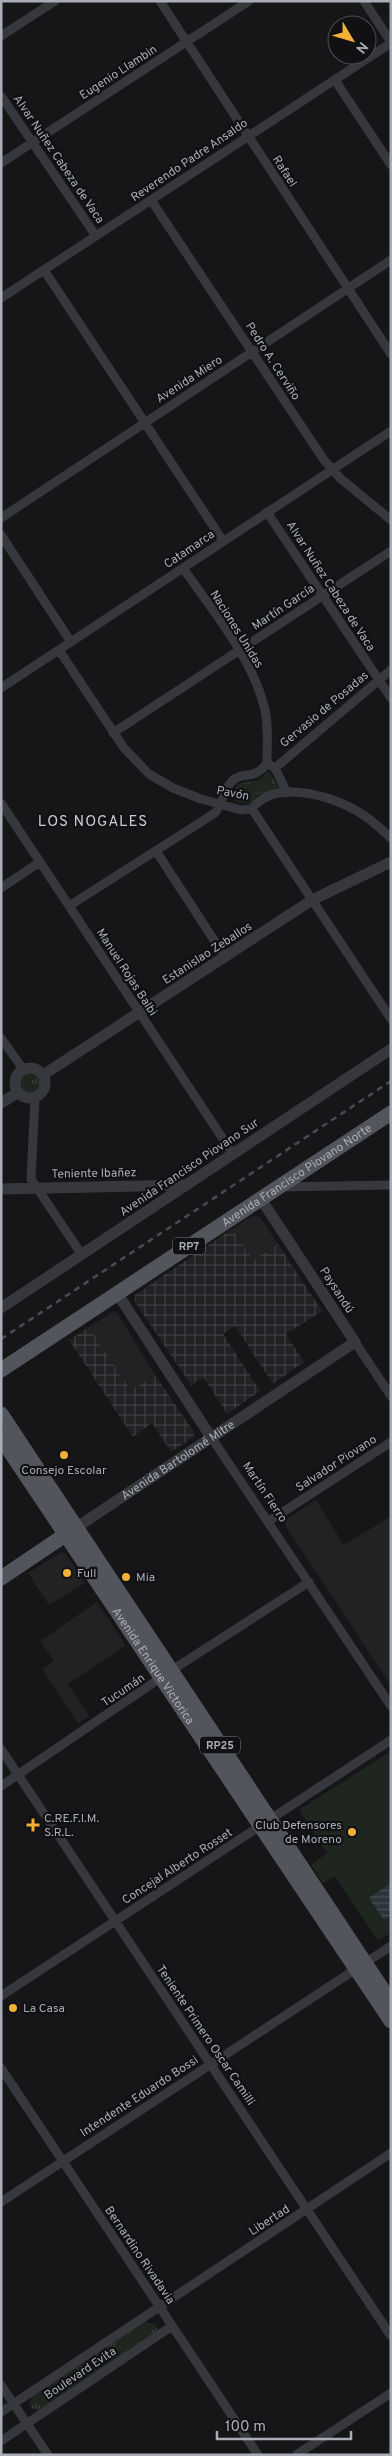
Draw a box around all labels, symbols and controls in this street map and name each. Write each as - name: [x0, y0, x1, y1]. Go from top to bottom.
- north arrow: [327, 15, 377, 65]
- text: N: [351, 38, 371, 56]
- street label: Eugenio Llambin: [77, 42, 160, 104]
- street label: Alvar Nuñez Cabeza de Vaca: [9, 92, 107, 227]
- street label: Reverendo Padre Ansaldo: [128, 116, 251, 206]
- street label: Rafael: [268, 153, 300, 190]
- street label: Pedro A. Cerviño: [241, 319, 304, 404]
- street label: Avenida Miero: [153, 352, 226, 407]
- street label: Alvar Nuñez Cabeza de Vaca: [282, 518, 378, 655]
- street label: Catamarca: [161, 527, 218, 573]
- street label: Martín García: [249, 581, 318, 635]
- street label: Naciones Unidas: [206, 588, 266, 671]
- street label: Gervasio de Posadas: [277, 668, 372, 752]
- street label: Pavón: [215, 783, 251, 805]
- district label: LOS NOGALES: [38, 813, 148, 832]
- street label: Estanislao Zeballos: [160, 919, 255, 989]
- street label: Manuel Rojas Balbi: [92, 926, 160, 1019]
- street label: Avenida Francisco Piovano Sur: [117, 1115, 262, 1220]
- street label: Avenida Francisco Piovano Norte: [219, 1121, 375, 1231]
- street label: Teniente Ibañez: [51, 1165, 137, 1183]
- road number: RP7: [173, 1238, 205, 1254]
- street label: Paysandú: [315, 1264, 357, 1317]
- street label: Avenida Bartolomé Mitre: [118, 1417, 238, 1504]
- street label: Salvador Piovano: [293, 1432, 380, 1496]
- marker: Consejo Escolar: [58, 1449, 70, 1461]
- street label: Martín Fierro: [238, 1459, 290, 1526]
- place label: Consejo Escolar: [21, 1463, 107, 1479]
- place label: Full: [77, 1566, 96, 1582]
- marker: Full: [61, 1567, 73, 1579]
- place label: Mia: [136, 1570, 155, 1586]
- marker: Mia: [120, 1571, 132, 1583]
- street label: Avenida Enrique Victorica: [108, 1605, 197, 1728]
- street label: Tucumán: [99, 1670, 148, 1711]
- road number: RP25: [200, 1736, 240, 1754]
- place label: C.RE.F.I.M. S.R.L.: [44, 1811, 99, 1841]
- marker: C.RE.F.I.M. S.R.L.: [26, 1818, 40, 1832]
- place label: Club Defensores de Moreno: [255, 1818, 342, 1848]
- street label: Concejal Alberto Rosset: [119, 1825, 236, 1909]
- marker: Club Defensores de Moreno: [346, 1826, 358, 1838]
- street label: Teniente Primero Oscar Camilli: [152, 1962, 258, 2109]
- place label: La Casa: [23, 2001, 65, 2017]
- marker: La Casa: [7, 2002, 19, 2014]
- street label: Intendente Eduardo Bossi: [77, 2053, 202, 2141]
- street label: Libertad: [246, 2202, 293, 2240]
- street label: Bernardino Rivadavia: [100, 2203, 178, 2308]
- street label: Boulevard Evita: [41, 2344, 120, 2404]
- scale bar: [217, 2408, 351, 2440]
- text: 100 m: [225, 2418, 266, 2437]

